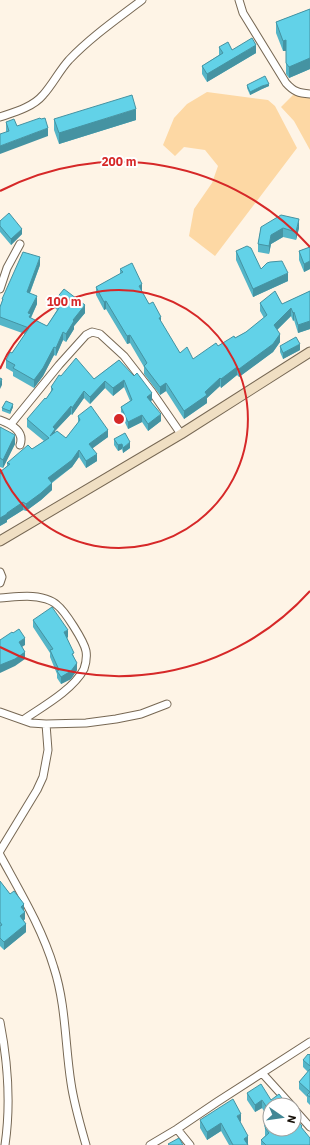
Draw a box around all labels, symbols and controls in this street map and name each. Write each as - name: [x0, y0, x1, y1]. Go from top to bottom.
- text: 200 m: [101, 154, 137, 169]
- text: 100 m: [46, 294, 82, 309]
- centre of rings: [112, 412, 126, 426]
- north arrow: [262, 1097, 302, 1137]
- text: N: [284, 1114, 299, 1125]

